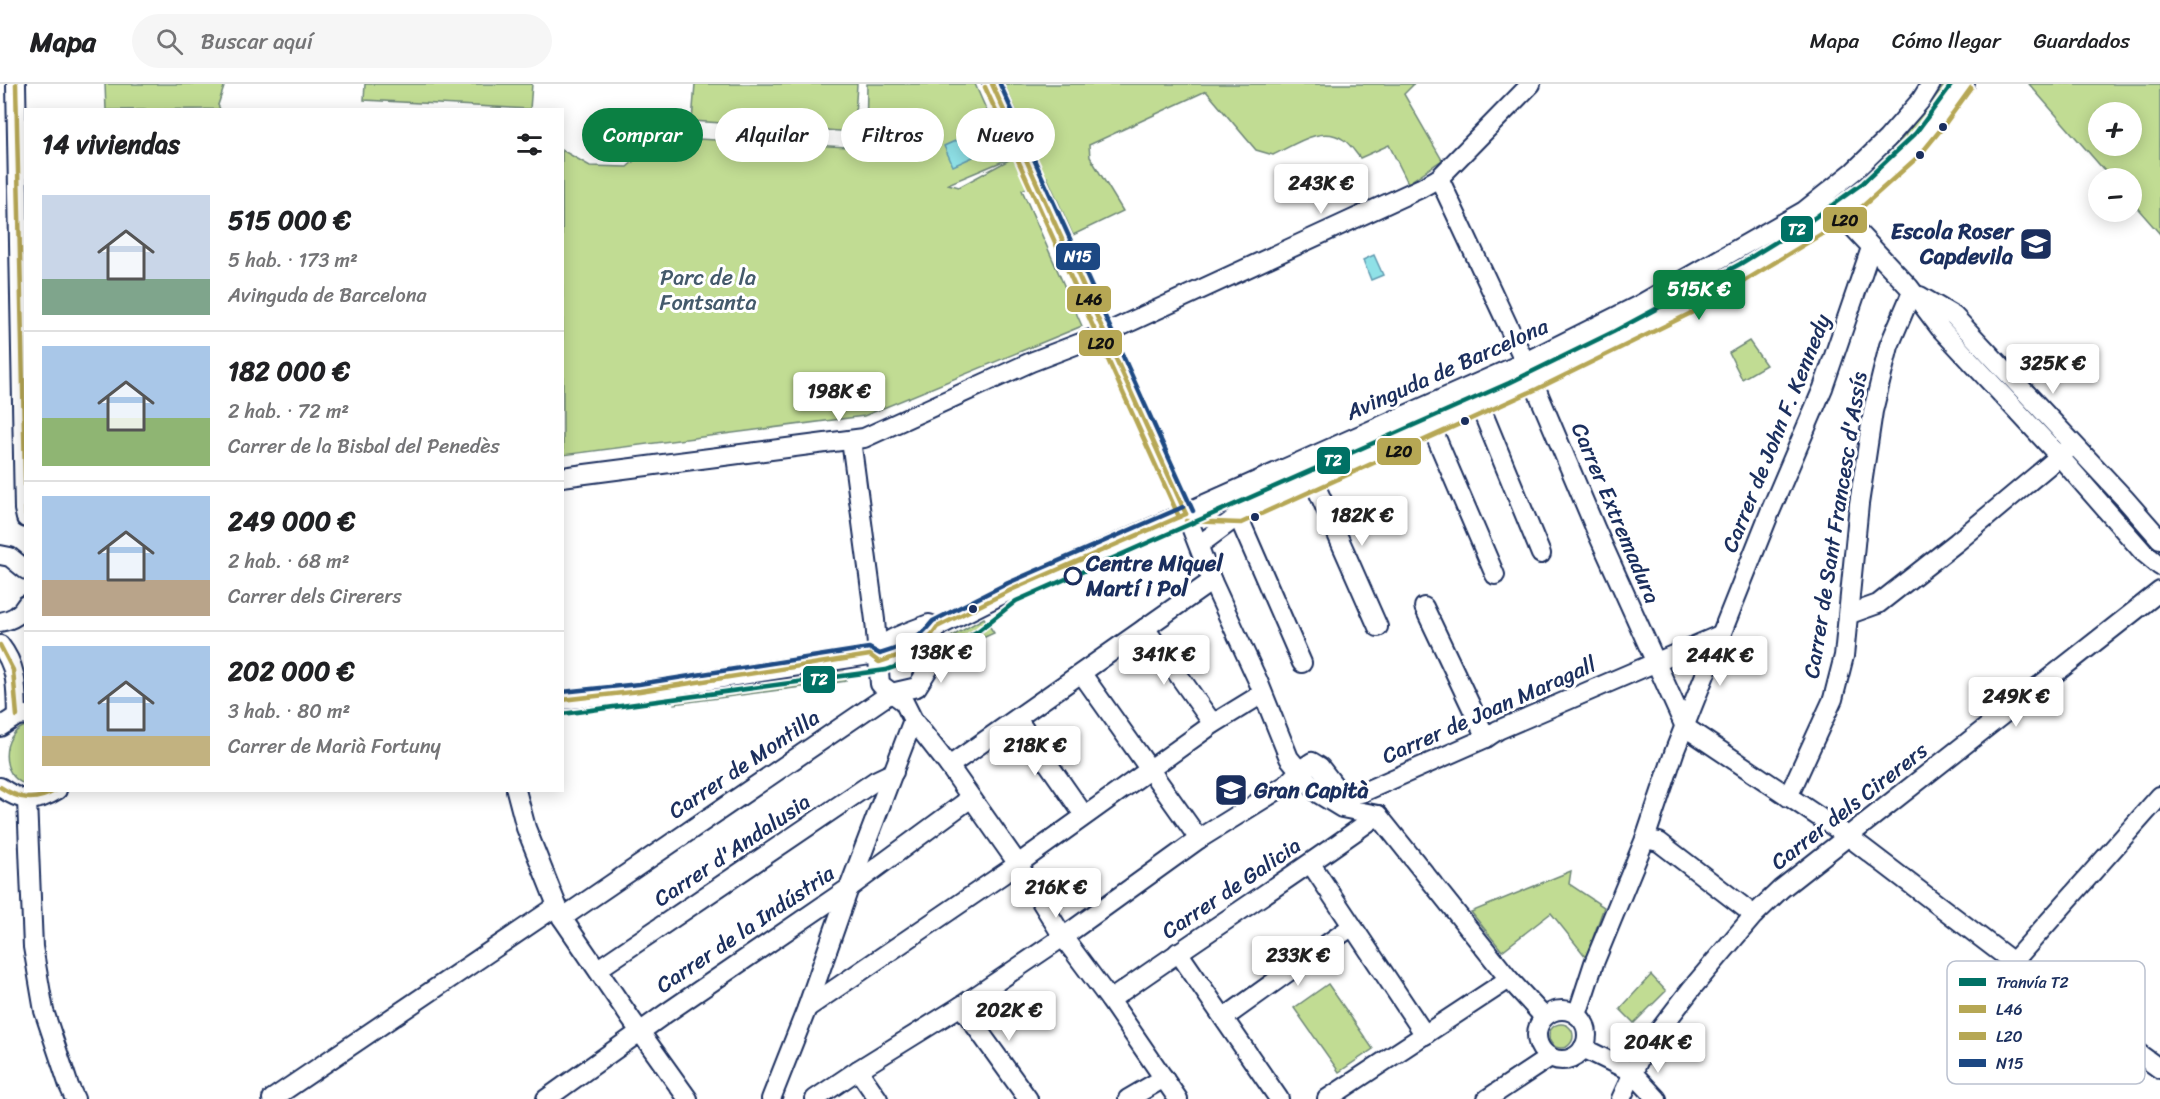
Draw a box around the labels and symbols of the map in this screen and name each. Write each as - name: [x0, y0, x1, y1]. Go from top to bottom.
- unlabelled marker: [1937, 121, 1949, 133]
- unlabelled marker: [1914, 149, 1926, 161]
- pin: 243K €: [1272, 164, 1370, 215]
- line badge: L20: [1822, 206, 1868, 234]
- text: L20: [1832, 206, 1858, 235]
- place label: Escola Roser Capdevila: [1891, 212, 2015, 276]
- line badge: T2: [1780, 215, 1814, 243]
- text: T2: [1788, 215, 1807, 244]
- school or university icon: Escola Roser Capdevila: [2018, 226, 2054, 262]
- line badge: N15: [1055, 242, 1101, 271]
- text: N15: [1063, 242, 1092, 271]
- park label: Parc de la Fontsanta: [659, 258, 757, 322]
- pin: 515K €: [1650, 270, 1748, 321]
- line badge: L46: [1066, 285, 1112, 313]
- text: L46: [1076, 285, 1102, 314]
- street label: Avinguda de Barcelona: [1338, 306, 1556, 432]
- street label: Carrer de John F. Kennedy: [1710, 307, 1842, 558]
- line badge: L20: [1078, 329, 1123, 357]
- text: L20: [1088, 329, 1114, 358]
- pin: 325K €: [2004, 344, 2102, 395]
- street label: Carrer de Sant Francesc d'Assís: [1791, 369, 1879, 681]
- pin: 198K €: [790, 372, 888, 423]
- unlabelled marker: [1459, 415, 1471, 427]
- street label: Carrer Extremadura: [1560, 416, 1672, 610]
- line badge: L20: [1376, 437, 1422, 466]
- text: L20: [1386, 437, 1412, 466]
- line badge: T2: [1316, 446, 1351, 475]
- text: T2: [1324, 446, 1343, 475]
- pin: 182K €: [1313, 496, 1411, 547]
- unlabelled marker: [1249, 511, 1261, 523]
- place label: Centre Miquel Martí i Pol: [1085, 544, 1224, 608]
- marker: Centre Miquel Martí i Pol: [1064, 567, 1082, 585]
- unlabelled marker: [967, 603, 979, 615]
- pin: 138K €: [892, 633, 990, 684]
- pin: 341K €: [1115, 635, 1213, 686]
- pin: 244K €: [1671, 636, 1769, 687]
- street label: Carrer de Joan Maragall: [1375, 645, 1603, 775]
- line badge: T2: [802, 665, 836, 694]
- text: T2: [810, 665, 829, 694]
- pin: 249K €: [1967, 677, 2065, 728]
- street label: Carrer de Montilla: [660, 699, 828, 829]
- pin: 218K €: [986, 726, 1084, 777]
- street label: Carrer dels Cirerers: [1762, 731, 1937, 880]
- place label: Gran Capità: [1253, 771, 1368, 810]
- school or university icon: Gran Capità: [1213, 772, 1249, 808]
- street label: Carrer d'Andalusia: [645, 783, 819, 917]
- street label: Carrer de Galicia: [1153, 827, 1309, 949]
- street label: Carrer de la Indústria: [647, 854, 843, 1004]
- pin: 216K €: [1007, 868, 1105, 919]
- pin: 233K €: [1249, 936, 1347, 987]
- legend: [1947, 961, 2145, 1084]
- text: Tranvía T2: [1996, 968, 2069, 997]
- pin: 202K €: [960, 991, 1058, 1042]
- text: L46: [1996, 995, 2022, 1024]
- text: L20: [1996, 1022, 2023, 1051]
- pin: 204K €: [1609, 1023, 1707, 1074]
- text: N15: [1996, 1049, 2024, 1078]

